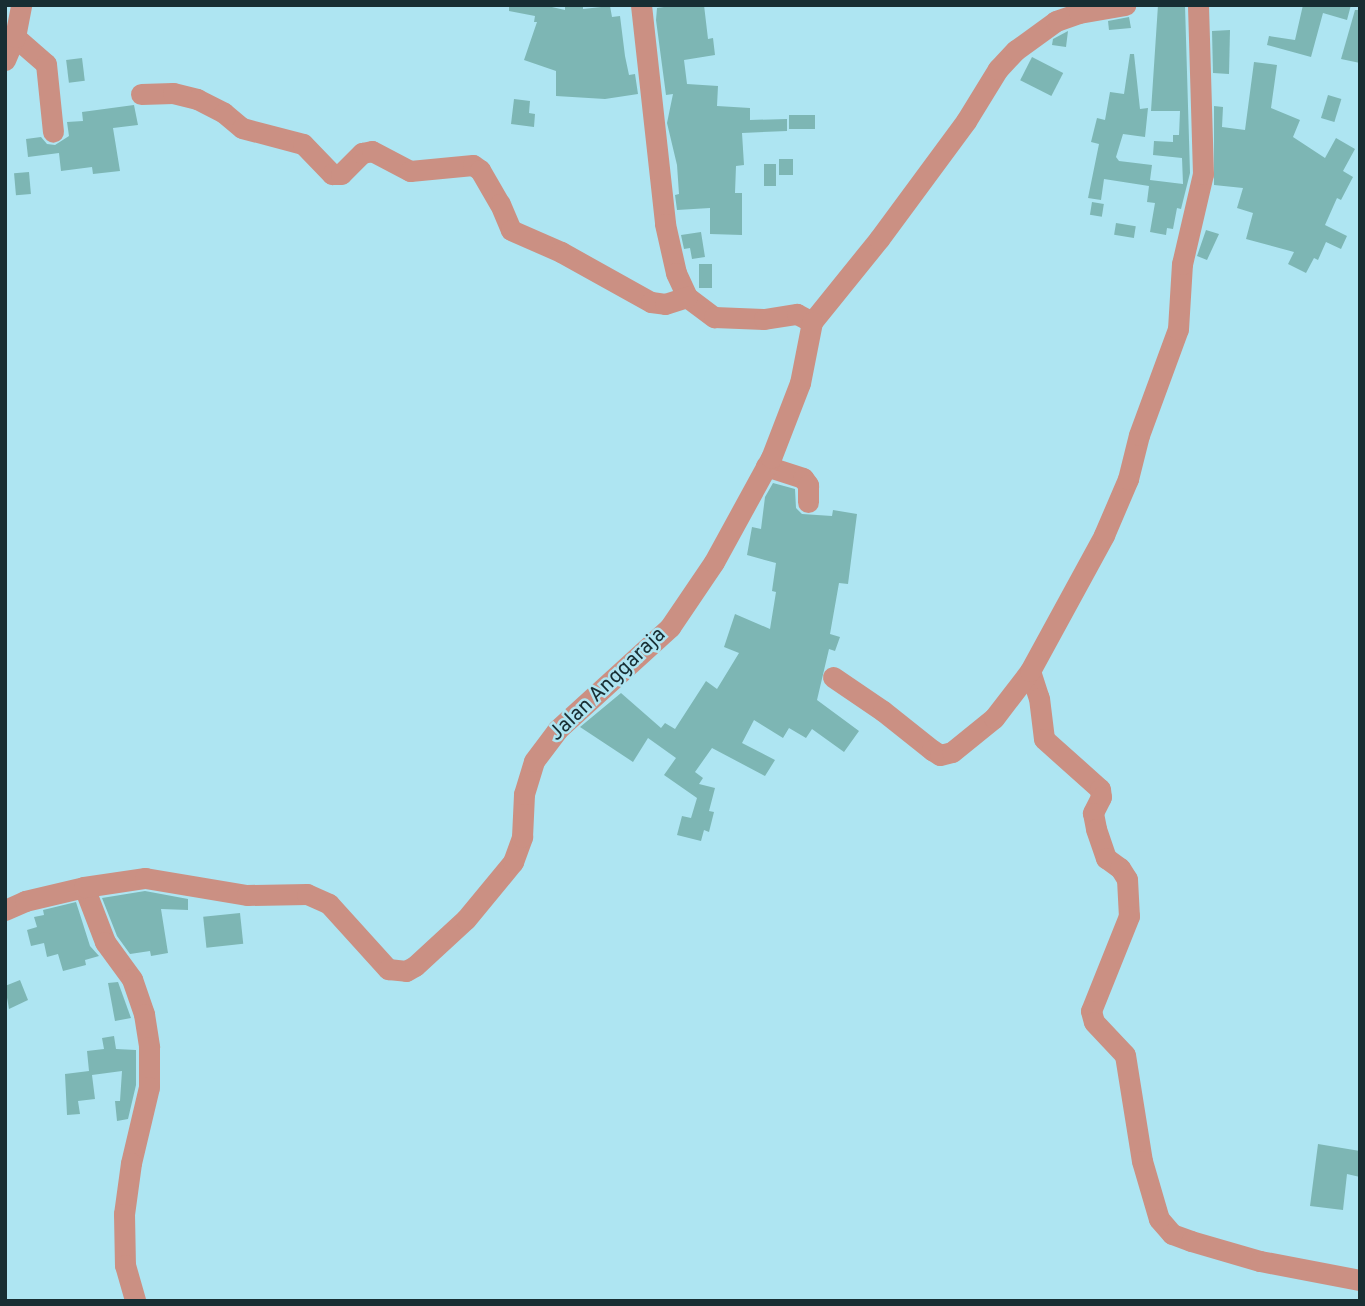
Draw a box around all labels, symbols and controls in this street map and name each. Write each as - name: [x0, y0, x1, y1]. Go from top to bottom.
- street label: Jalan Anggaraja: [544, 623, 672, 747]

